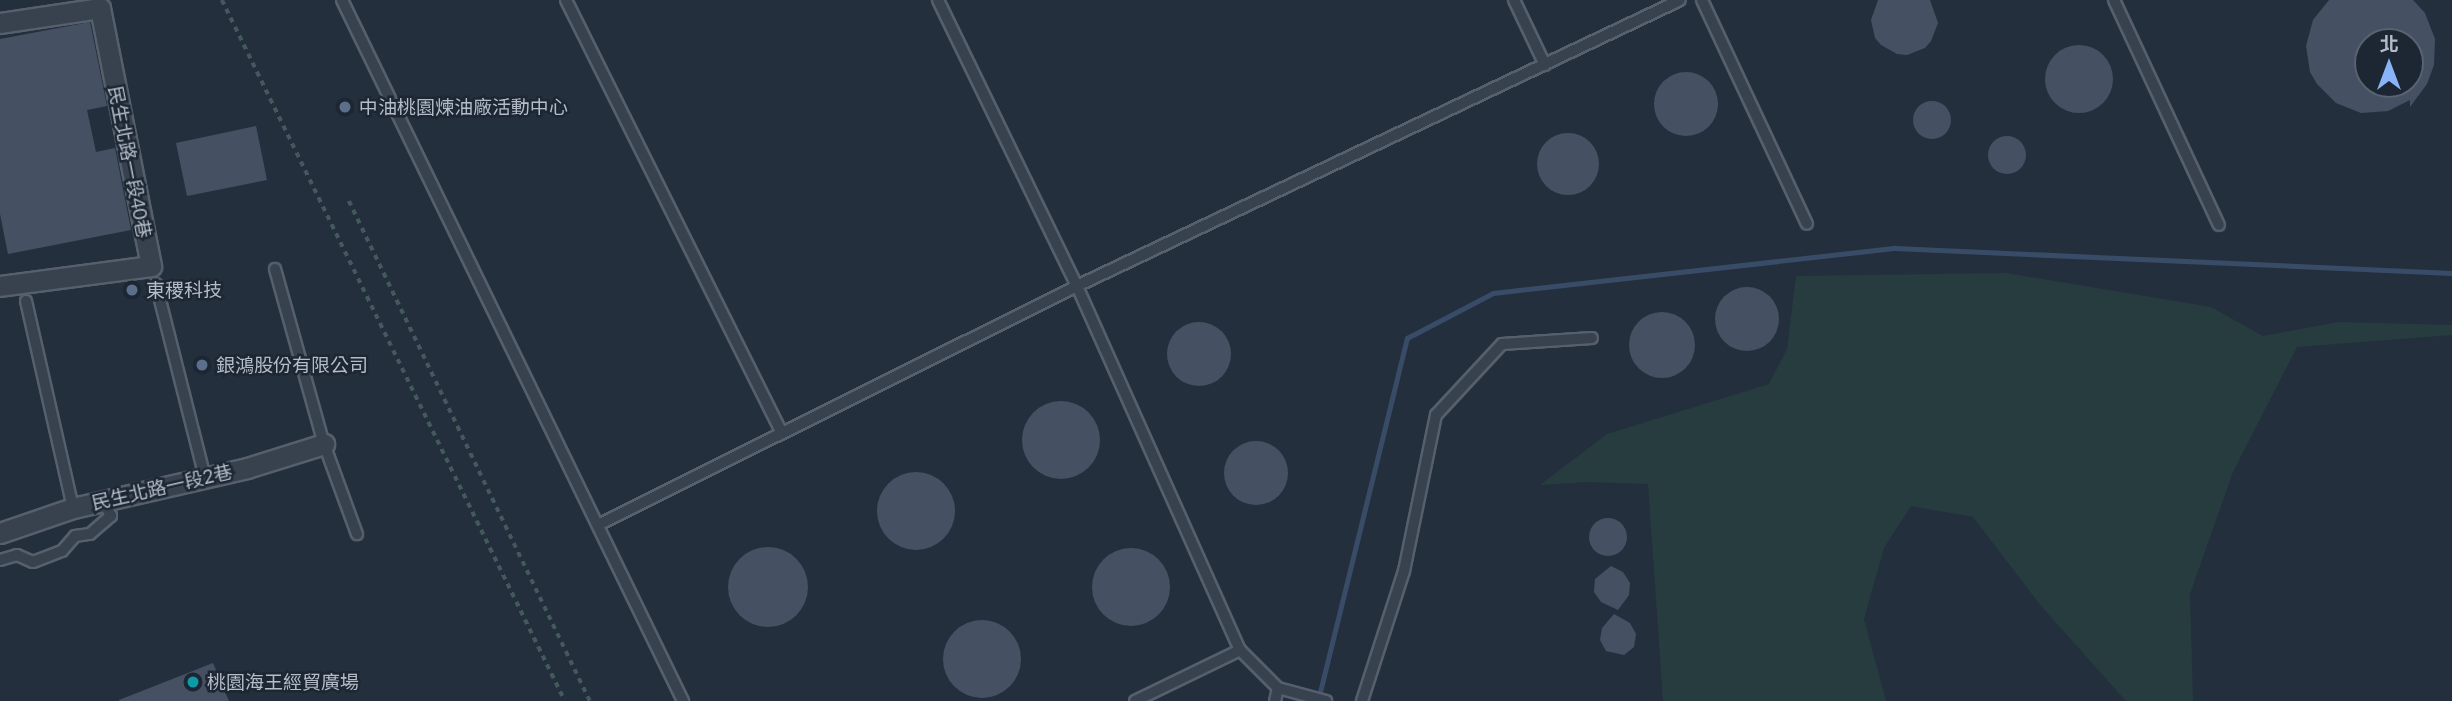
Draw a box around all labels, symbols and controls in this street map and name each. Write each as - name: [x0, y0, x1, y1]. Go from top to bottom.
- north arrow: [2354, 28, 2424, 98]
- text: 北: [2379, 32, 2399, 55]
- street label: 民生北路一段40巷: [104, 84, 156, 240]
- place label: 中油桃園煉油廠活動中心: [359, 96, 568, 118]
- marker: 中油桃園煉油廠活動中心: [337, 99, 353, 115]
- place label: 東稷科技: [146, 279, 222, 301]
- marker: 東稷科技: [124, 282, 140, 298]
- place label: 銀鴻股份有限公司: [216, 354, 368, 376]
- marker: 銀鴻股份有限公司: [194, 357, 210, 373]
- street label: 民生北路一段2巷: [89, 460, 235, 514]
- place label: 桃園海王經貿廣場: [207, 671, 359, 693]
- marker: 桃園海王經貿廣場: [185, 674, 201, 690]

